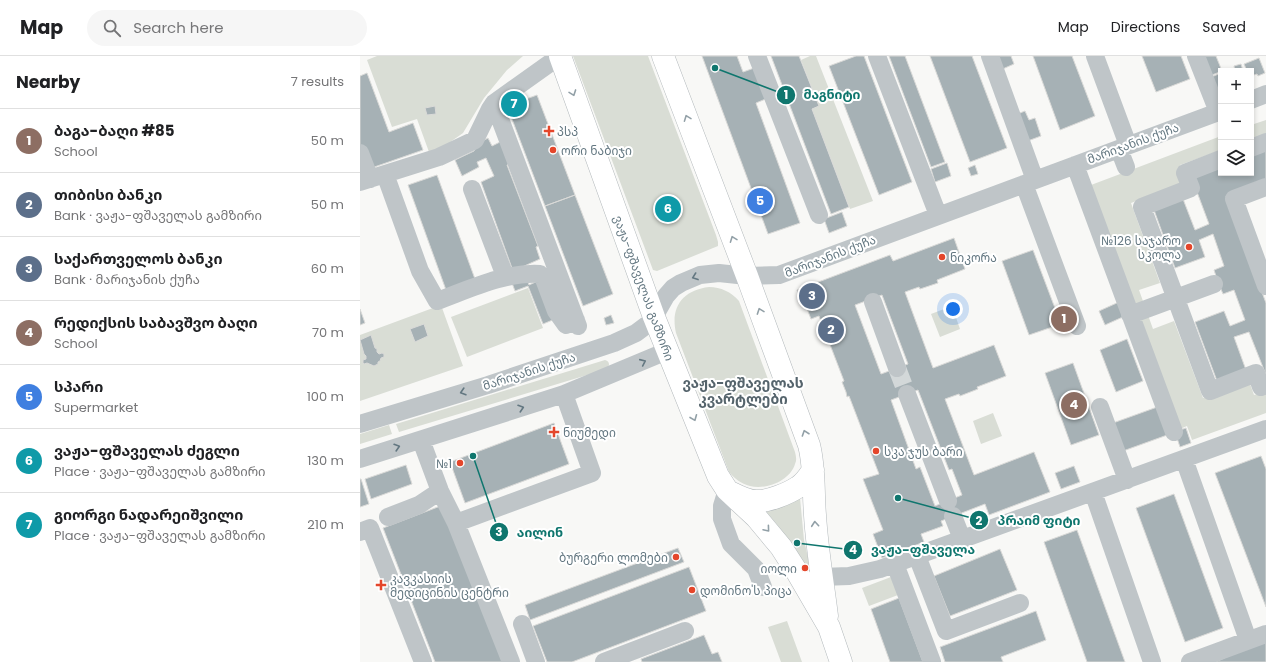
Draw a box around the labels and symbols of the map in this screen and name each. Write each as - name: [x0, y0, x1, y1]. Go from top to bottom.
- callout: მაგნიტი: [776, 82, 868, 107]
- text: მაგნიტი: [804, 85, 861, 104]
- text: 1: [784, 86, 788, 103]
- pin: 7: [501, 89, 527, 119]
- one-way arrow: [569, 89, 577, 96]
- one-way arrow: [683, 115, 691, 122]
- street label: მარიჯანის ქუჩა: [1085, 119, 1181, 167]
- place label: პსპ: [557, 123, 578, 140]
- marker: პსპ: [544, 126, 554, 136]
- place label: ორი ნაბიჯი: [561, 142, 632, 159]
- marker: ორი ნაბიჯი: [548, 145, 558, 155]
- pin: 5: [747, 186, 773, 216]
- pin: 6: [655, 194, 681, 224]
- street label: ვაჟა-ფშაველას გამზირი: [610, 213, 678, 363]
- street label: მარიჯანის ქუჩა: [782, 231, 878, 281]
- place label: №126 საჯარო სკოლა: [1101, 232, 1181, 263]
- one-way arrow: [730, 236, 738, 243]
- marker: №126 საჯარო სკოლა: [1184, 242, 1194, 252]
- place label: ნიკორა: [950, 249, 997, 266]
- marker: ნიკორა: [937, 252, 947, 262]
- one-way arrow: [691, 273, 698, 281]
- pin: 3: [799, 281, 825, 311]
- your location: [943, 299, 963, 319]
- pin: 1: [1051, 304, 1077, 334]
- one-way arrow: [756, 307, 764, 314]
- pin: 2: [818, 315, 844, 345]
- street label: მარიჯანის ქუჩა: [481, 348, 577, 394]
- one-way arrow: [639, 358, 646, 366]
- district label: ვაჟა-ფშაველას კვარტლები: [683, 373, 804, 409]
- one-way arrow: [460, 388, 467, 396]
- pin: 4: [1061, 390, 1087, 420]
- one-way arrow: [518, 404, 525, 413]
- one-way arrow: [689, 414, 697, 422]
- place label: ნიუმედი: [563, 424, 616, 441]
- marker: ნიუმედი: [548, 426, 560, 438]
- one-way arrow: [801, 429, 810, 436]
- one-way arrow: [394, 443, 401, 452]
- place label: სკა ჯუს ბარი: [884, 443, 963, 460]
- marker: სკა ჯუს ბარი: [871, 446, 881, 456]
- place label: №1: [436, 455, 452, 472]
- marker: №1: [455, 458, 465, 468]
- callout: პრაიმ ფიტი: [969, 508, 1088, 533]
- text: პრაიმ ფიტი: [998, 511, 1081, 530]
- text: 2: [976, 512, 983, 529]
- callout: აილინ: [489, 520, 571, 545]
- one-way arrow: [811, 521, 820, 527]
- text: 3: [495, 523, 503, 540]
- text: აილინ: [517, 523, 563, 542]
- one-way arrow: [762, 525, 769, 532]
- callout: ვაჟა-ფშაველა: [843, 537, 983, 562]
- text: ვაჟა-ფშაველა: [871, 540, 975, 559]
- text: 4: [849, 541, 857, 558]
- place label: ბურგერი ლომები: [559, 549, 668, 566]
- marker: ბურგერი ლომები: [671, 552, 681, 562]
- place label: იოლი: [761, 560, 797, 577]
- marker: იოლი: [800, 563, 810, 573]
- place label: კავკასიის მედიცინის ცენტრი: [390, 570, 509, 601]
- marker: კავკასიის მედიცინის ცენტრი: [375, 579, 387, 591]
- place label: დომინო'ს პიცა: [700, 582, 792, 599]
- marker: დომინო'ს პიცა: [687, 585, 697, 595]

